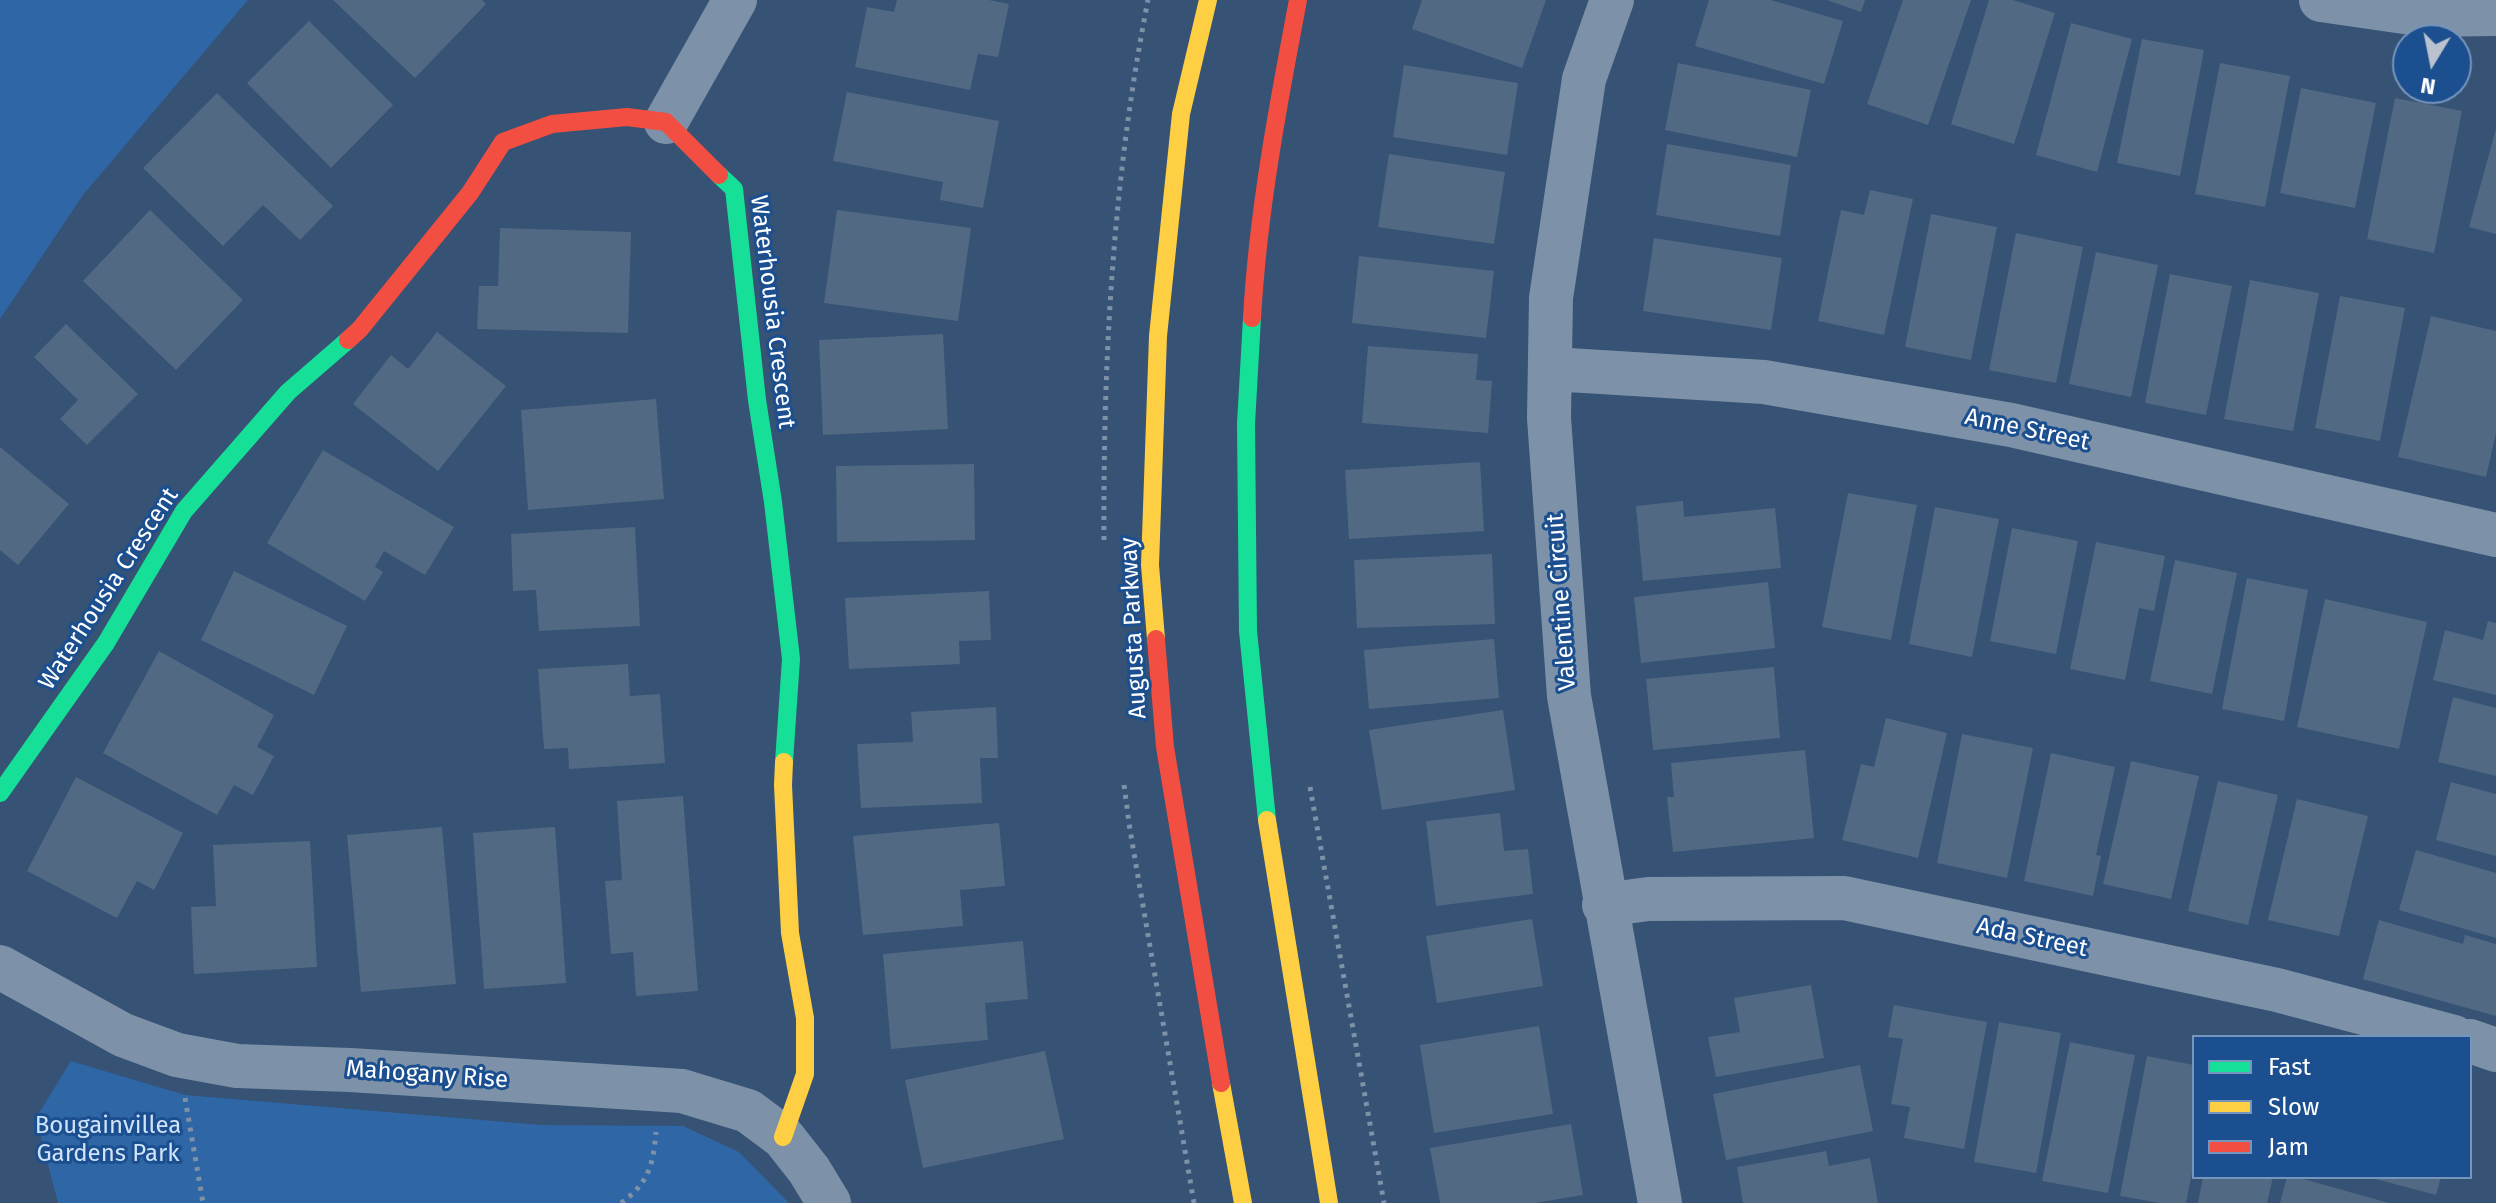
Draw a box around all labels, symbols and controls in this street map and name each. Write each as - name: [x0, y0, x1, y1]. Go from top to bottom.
- north arrow: [2392, 24, 2472, 104]
- text: N: [2419, 72, 2438, 101]
- street label: Waterhousia Crescent: [743, 194, 801, 430]
- street label: Anne Street: [1962, 403, 2092, 457]
- street label: Waterhousia Crescent: [33, 483, 185, 695]
- street label: Valentine Circuit: [1541, 512, 1583, 692]
- street label: Augusta Parkway: [1115, 537, 1153, 719]
- street label: Ada Street: [1974, 912, 2090, 964]
- legend: [2192, 1035, 2472, 1179]
- text: Fast: [2268, 1053, 2311, 1081]
- street label: Mahogany Rise: [345, 1055, 509, 1095]
- text: Slow: [2268, 1093, 2319, 1121]
- park label: Bougainvillea Gardens Park: [35, 1112, 181, 1168]
- text: Jam: [2268, 1133, 2309, 1161]

